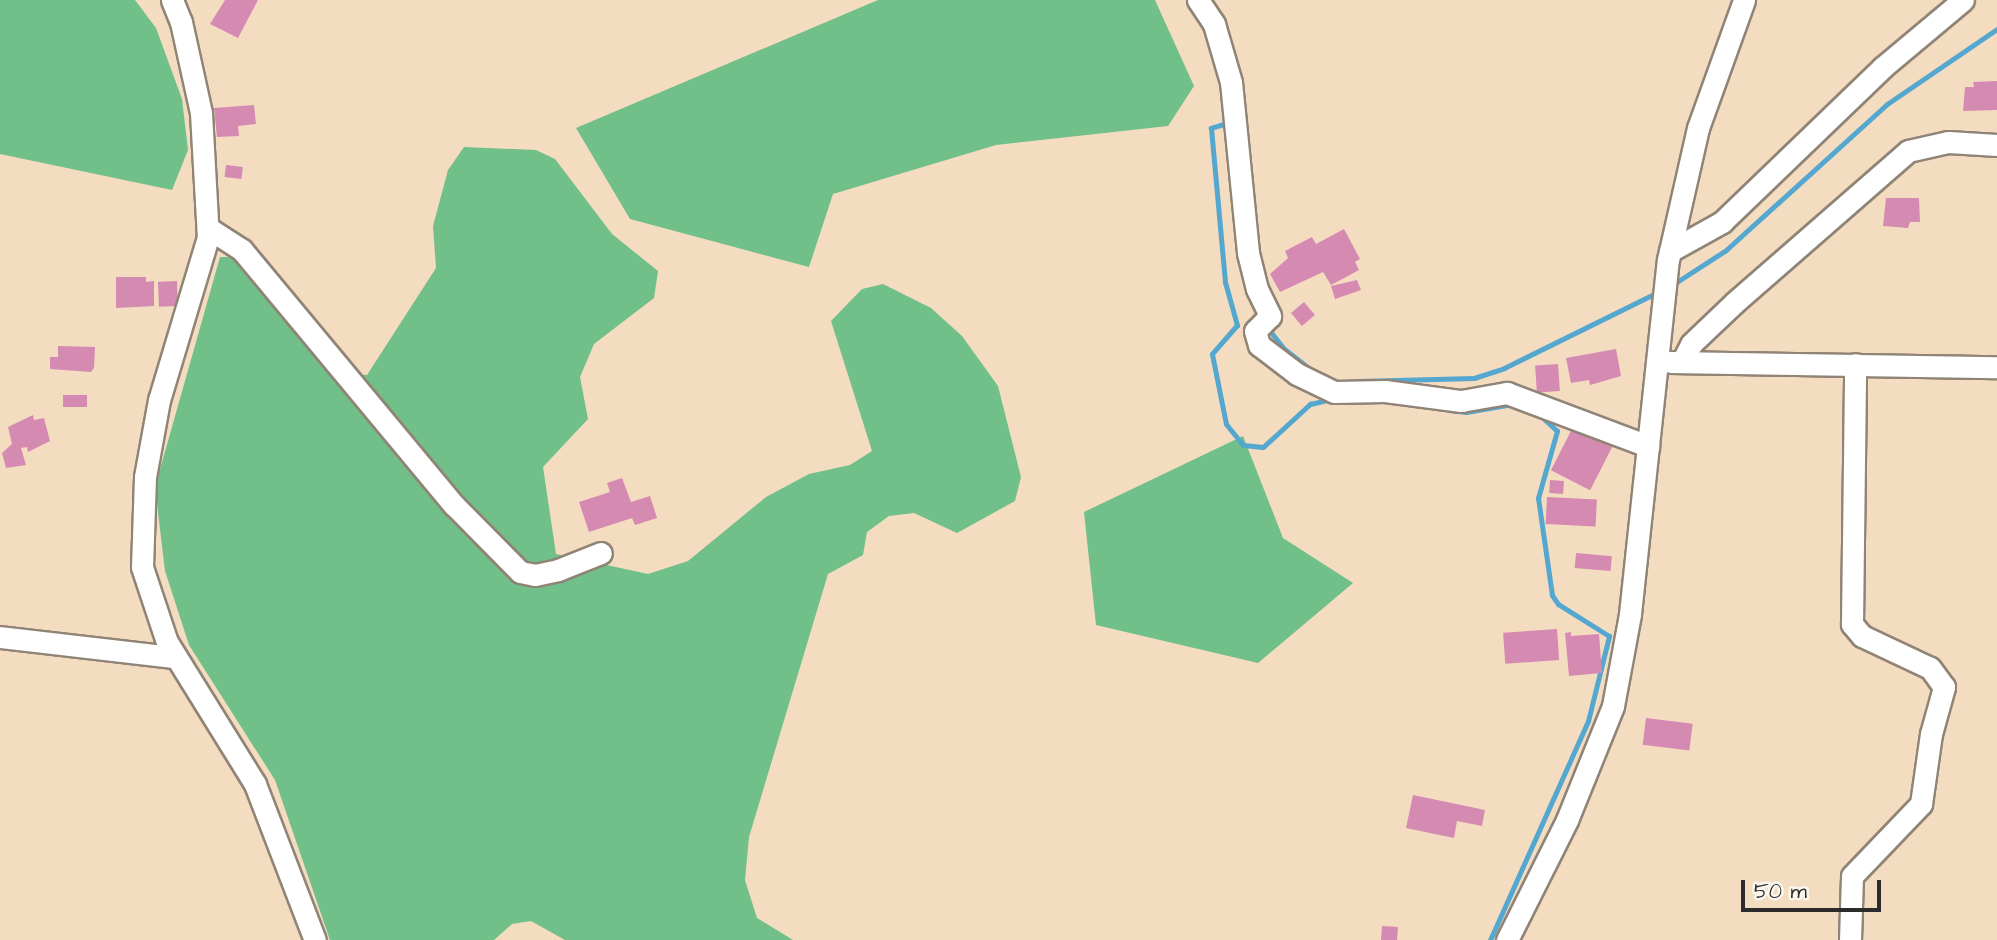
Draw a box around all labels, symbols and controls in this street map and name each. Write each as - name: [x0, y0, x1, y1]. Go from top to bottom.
- scale bar: [1745, 866, 1885, 910]
- text: 50 m: [1754, 877, 1807, 906]

